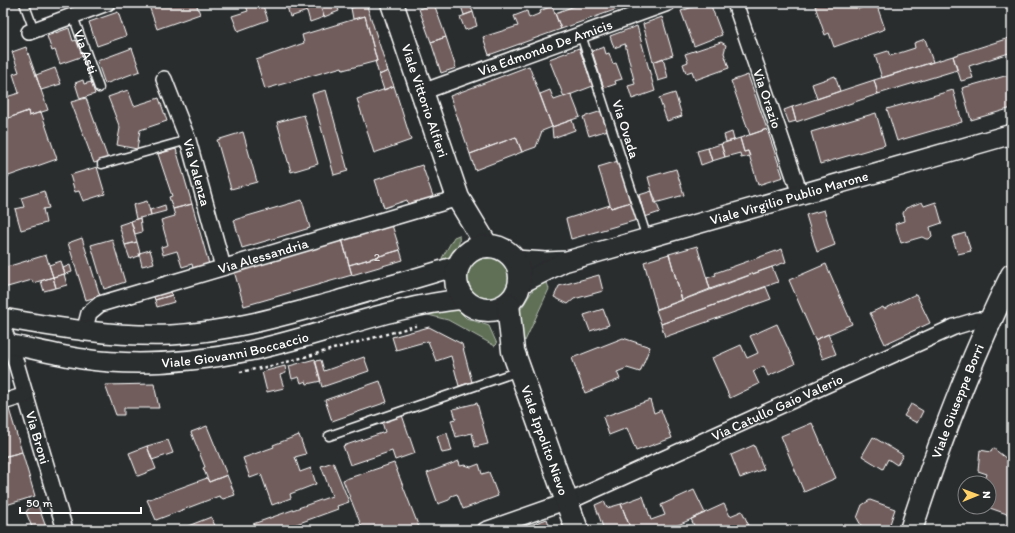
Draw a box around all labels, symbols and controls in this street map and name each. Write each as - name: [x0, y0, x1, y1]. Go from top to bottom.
- street label: Via Edmondo De Amicis: [476, 16, 615, 80]
- street label: Via Asti: [70, 27, 101, 76]
- street label: Viale Vittorio Alfieri: [397, 42, 452, 160]
- street label: Via Orazio: [749, 67, 785, 131]
- street label: Via Ovada: [608, 98, 643, 161]
- street label: Via Valenza: [179, 137, 214, 208]
- street label: Viale Virgilio Publio Marone: [708, 167, 871, 229]
- street label: Via Alessandria: [216, 235, 311, 278]
- house number: 2: [374, 250, 381, 264]
- street label: Viale Giovanni Boccaccio: [161, 328, 311, 371]
- street label: Viale Giuseppe Borri: [928, 341, 988, 461]
- street label: Via Catullo Gaio Valerio: [709, 371, 846, 445]
- street label: Viale Ippolito Nievo: [517, 383, 572, 498]
- street label: Via Broni: [22, 409, 53, 466]
- north arrow: [957, 475, 997, 515]
- scale bar: [20, 489, 141, 515]
- text: N: [980, 491, 993, 499]
- text: 50 m: [26, 496, 52, 510]

